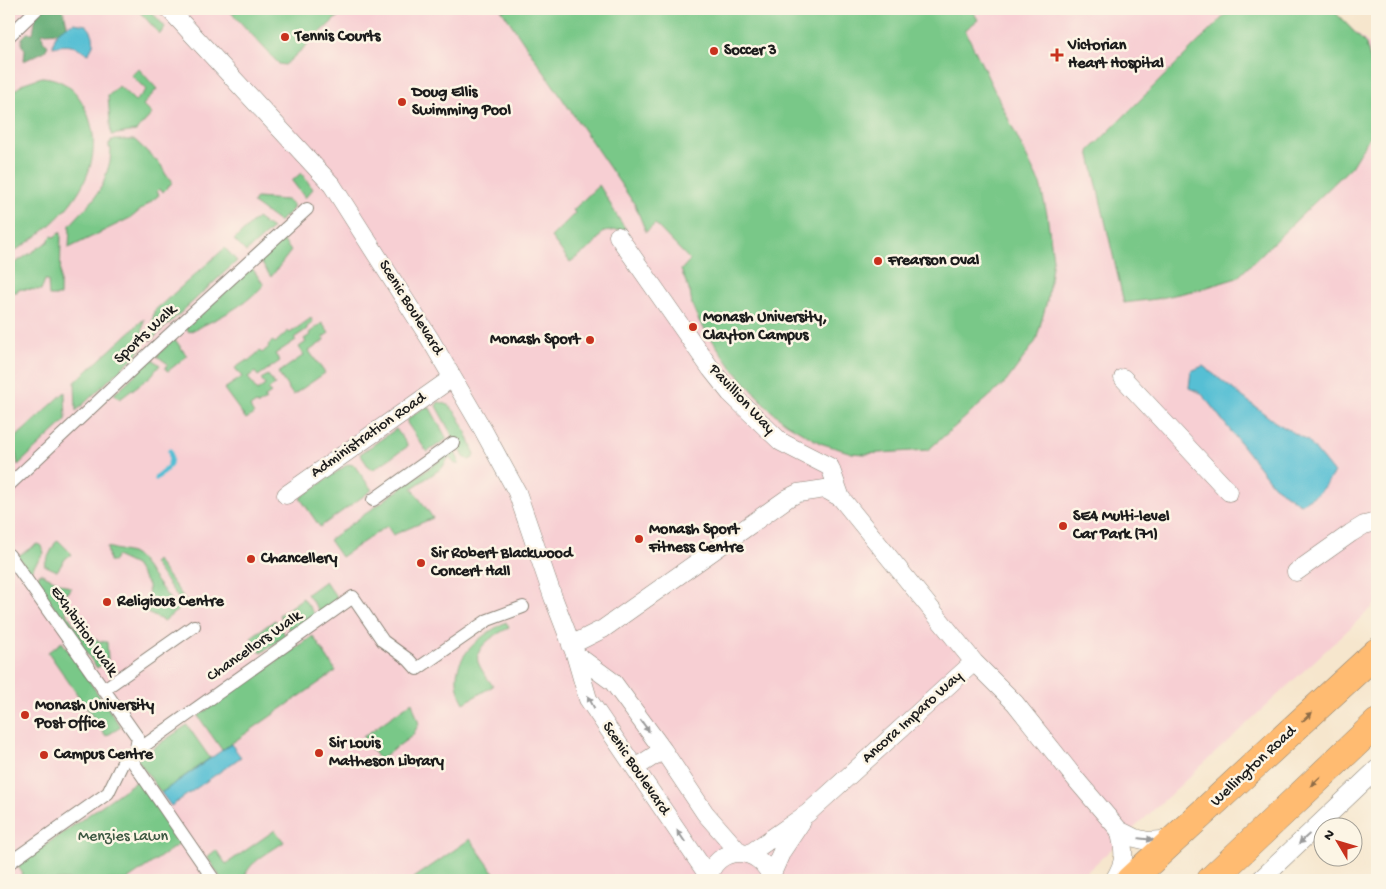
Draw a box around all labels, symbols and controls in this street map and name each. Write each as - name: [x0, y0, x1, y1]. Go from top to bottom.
- place label: Tennis Courts: [293, 28, 381, 47]
- marker: Tennis Courts: [279, 31, 291, 43]
- place label: Victorian Heart Hospital: [1067, 37, 1164, 74]
- place label: Soccer 3: [724, 42, 777, 61]
- marker: Soccer 3: [708, 45, 720, 57]
- marker: Victorian Heart Hospital: [1050, 48, 1064, 62]
- place label: Doug Ellis Swimming Pool: [410, 84, 511, 121]
- marker: Doug Ellis Swimming Pool: [396, 96, 408, 108]
- place label: Frearson Oval: [887, 252, 980, 271]
- marker: Frearson Oval: [872, 255, 884, 267]
- street label: Scenic Boulevard: [373, 257, 448, 360]
- street label: Sports Walk: [111, 300, 183, 369]
- place label: Monash University, Clayton Campus: [702, 309, 827, 346]
- marker: Monash University, Clayton Campus: [687, 321, 699, 333]
- place label: Monash Sport: [490, 331, 581, 350]
- marker: Monash Sport: [584, 334, 596, 346]
- street label: Pavillion Way: [703, 360, 778, 439]
- street label: Administration Road: [308, 388, 432, 483]
- place label: SE4 Multi-level Car Park (71): [1072, 508, 1170, 545]
- marker: SE4 Multi-level Car Park (71): [1057, 520, 1069, 532]
- place label: Monash Sport Fitness Centre: [648, 521, 744, 558]
- marker: Monash Sport Fitness Centre: [633, 533, 645, 545]
- place label: Sir Robert Blackwood Concert Hall: [430, 545, 574, 582]
- place label: Chancellery: [260, 550, 337, 569]
- marker: Chancellery: [245, 553, 257, 565]
- marker: Sir Robert Blackwood Concert Hall: [415, 557, 427, 569]
- street label: Exhibition Walk: [45, 583, 122, 682]
- place label: Religious Centre: [116, 593, 224, 612]
- marker: Religious Centre: [101, 596, 113, 608]
- street label: Chancellors Walk: [204, 606, 308, 687]
- street label: Ancora Imparo Way: [859, 668, 967, 768]
- one-way arrow: [586, 695, 595, 708]
- place label: Monash University Post Office: [34, 697, 154, 734]
- marker: Monash University Post Office: [19, 709, 31, 721]
- one-way arrow: [1301, 711, 1313, 723]
- street label: Scenic Boulevard: [597, 719, 674, 820]
- one-way arrow: [640, 719, 650, 733]
- street label: Wellington Road: [1207, 721, 1302, 812]
- place label: Sir Louis Matheson Library: [329, 735, 444, 772]
- place label: Campus Centre: [53, 746, 154, 765]
- marker: Sir Louis Matheson Library: [313, 747, 325, 759]
- marker: Campus Centre: [38, 749, 50, 761]
- one-way arrow: [1311, 775, 1323, 787]
- north arrow: [1314, 816, 1364, 866]
- text: N: [1320, 827, 1339, 844]
- park label: Menzies Lawn: [78, 828, 168, 847]
- one-way arrow: [676, 830, 686, 843]
- one-way arrow: [1298, 833, 1310, 845]
- one-way arrow: [1139, 835, 1155, 843]

